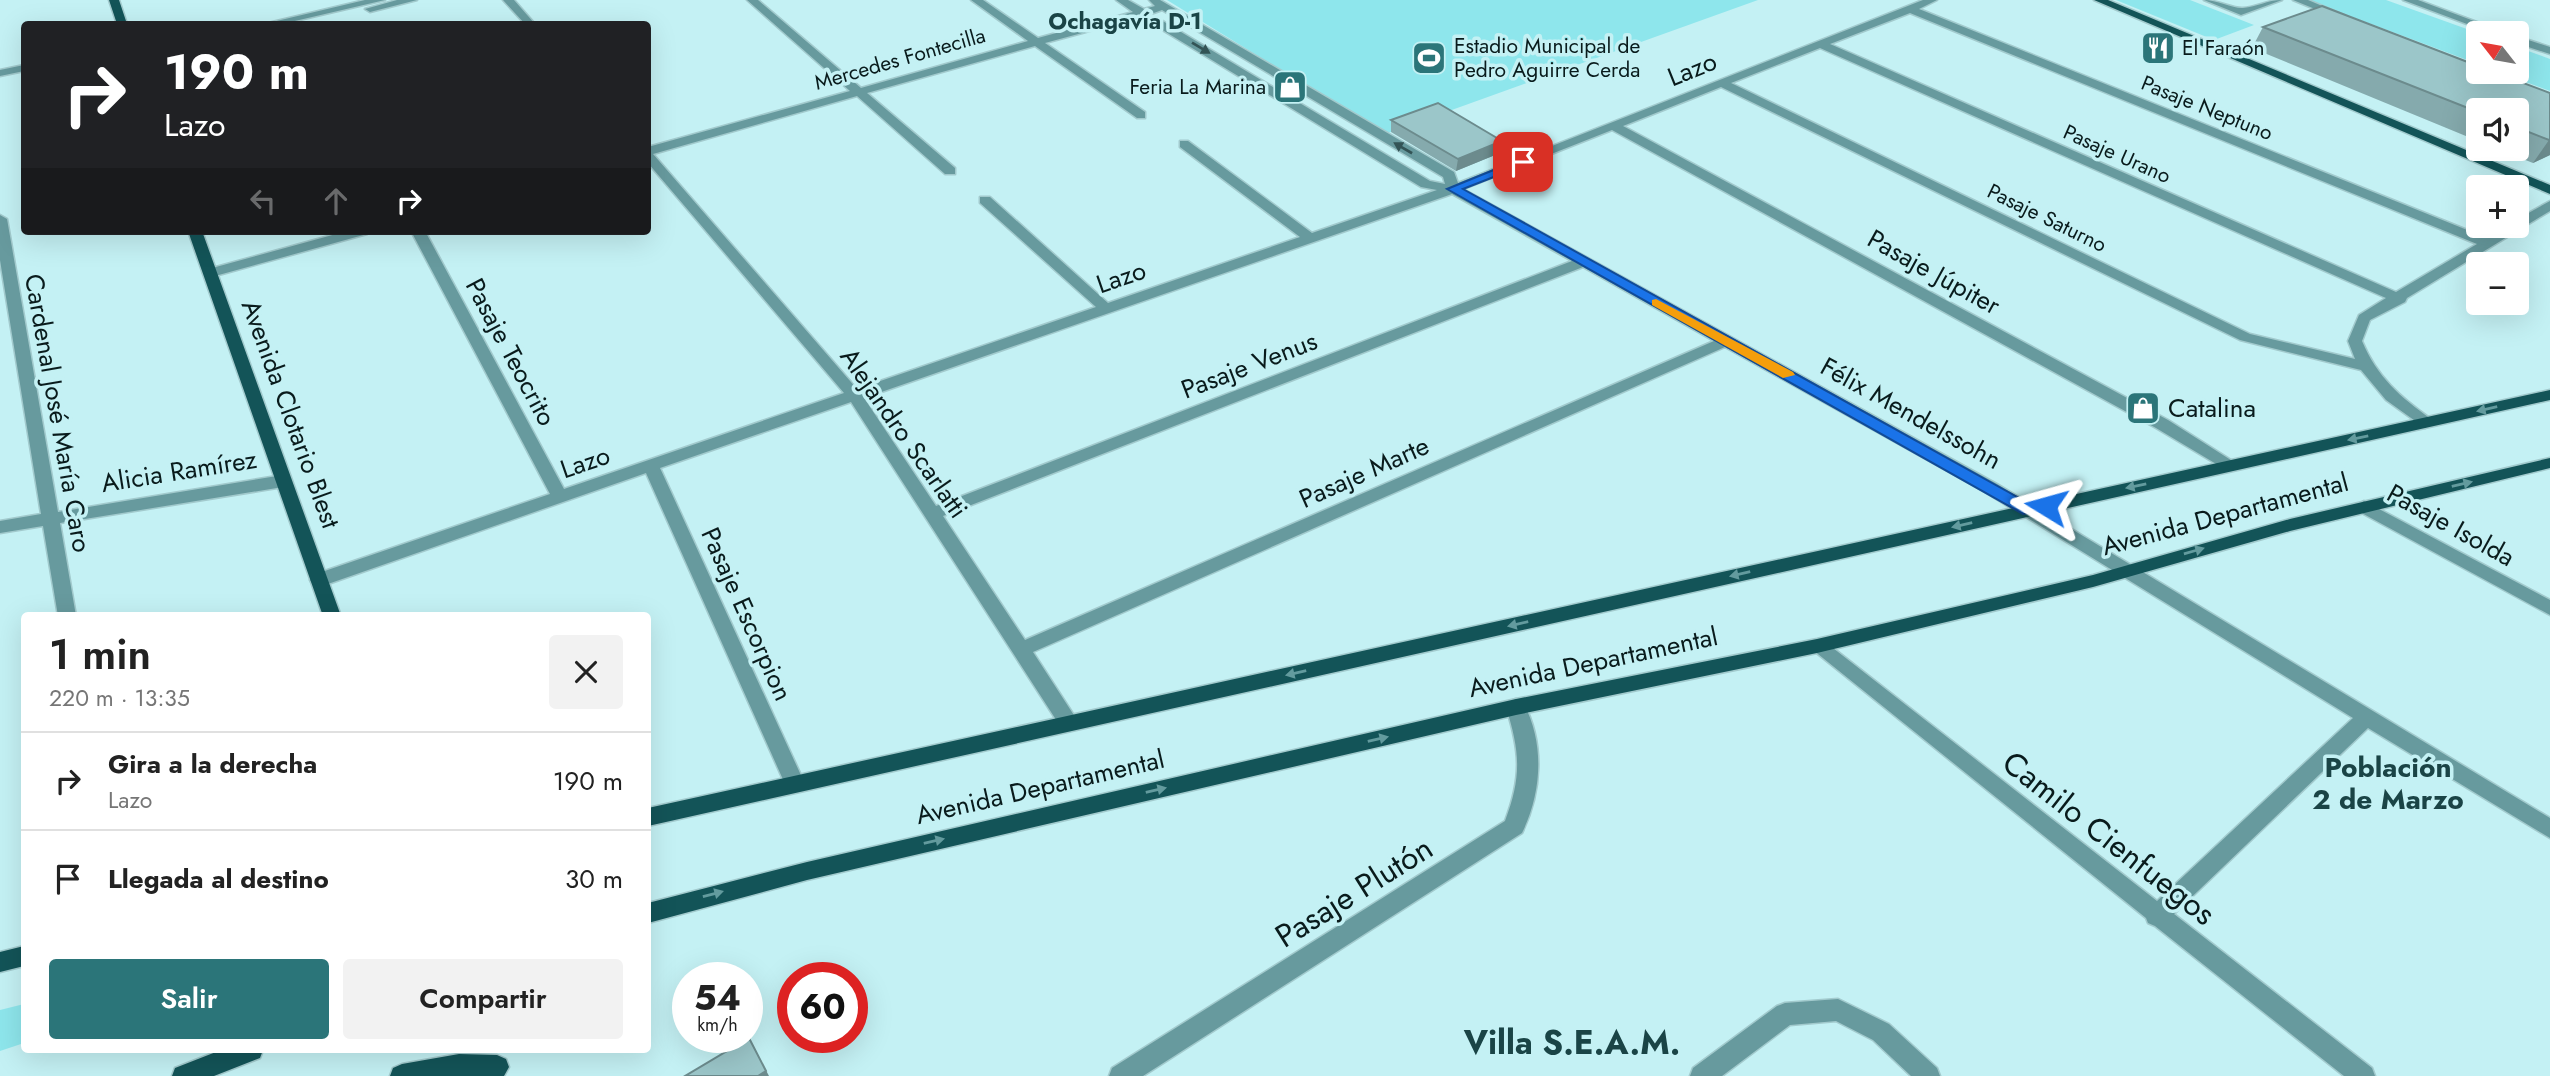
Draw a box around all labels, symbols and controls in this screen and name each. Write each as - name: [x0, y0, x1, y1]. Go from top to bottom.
- district label: Ochagavía D-1: [1048, 4, 1202, 38]
- street label: Mercedes Fontecilla: [811, 20, 989, 98]
- north arrow: [2466, 21, 2529, 84]
- map controls: [2466, 21, 2529, 315]
- restaurant icon: El Faraón: [2139, 29, 2177, 67]
- place label: Estadio Municipal de Pedro Aguirre Cerda: [1454, 31, 1641, 85]
- place label: El Faraón: [2182, 33, 2264, 63]
- text: 190 m: [164, 37, 309, 107]
- sports icon: Estadio Municipal de Pedro Aguirre Cerda: [1410, 39, 1448, 77]
- one-way arrow: [1191, 42, 1210, 55]
- street label: Lazo: [1662, 42, 1722, 96]
- icon: right: [49, 49, 140, 140]
- shop icon: Feria La Marina: [1271, 68, 1309, 106]
- street label: Pasaje Neptuno: [2137, 68, 2277, 148]
- place label: Feria La Marina: [1130, 72, 1266, 102]
- button: sound: [2466, 98, 2529, 161]
- text: Lazo: [164, 102, 226, 148]
- street label: Pasaje Urano: [2058, 117, 2176, 191]
- pin: [1493, 132, 1553, 192]
- one-way arrow: [1393, 142, 1412, 154]
- icon: arrive: [1504, 143, 1542, 181]
- button: +: [2466, 175, 2529, 238]
- street label: Pasaje Saturno: [1982, 176, 2112, 260]
- icon: left: [244, 182, 282, 220]
- icon: ahead: [317, 182, 355, 220]
- icon: right: [390, 182, 428, 220]
- street label: Pasaje Júpiter: [1861, 220, 2007, 324]
- street label: Lazo: [1091, 251, 1151, 303]
- button: −: [2466, 252, 2529, 315]
- street label: Cardenal José María Caro: [15, 271, 101, 555]
- street label: Pasaje Teocrito: [456, 271, 566, 433]
- street label: Avenida Clotario Blest: [232, 294, 350, 534]
- street label: Pasaje Venus: [1175, 322, 1323, 408]
- street label: Alejandro Scarlatti: [831, 340, 977, 526]
- street label: Félix Mendelssohn: [1814, 347, 2008, 479]
- shop icon: Catalina: [2124, 389, 2162, 427]
- place label: Catalina: [2168, 389, 2256, 427]
- one-way arrow: [2476, 404, 2498, 415]
- street label: Pasaje Marte: [1293, 426, 1435, 518]
- one-way arrow: [2347, 432, 2369, 443]
- street label: Lazo: [555, 436, 615, 488]
- street label: Alicia Ramírez: [98, 440, 260, 502]
- street label: Avenida Departamental: [2097, 463, 2353, 565]
- position arrow: [2009, 469, 2083, 543]
- street label: Pasaje Isolda: [2380, 474, 2522, 576]
- one-way arrow: [2451, 478, 2473, 489]
- one-way arrow: [2125, 481, 2147, 492]
- one-way arrow: [1951, 519, 1973, 530]
- street label: Pasaje Escorpion: [692, 521, 802, 707]
- one-way arrow: [2184, 545, 2205, 555]
- one-way arrow: [1729, 569, 1751, 580]
- street label: Avenida Departamental: [1465, 617, 1721, 707]
- one-way arrow: [1507, 618, 1529, 629]
- text: 1 min: [49, 624, 151, 685]
- button: close: [549, 635, 623, 709]
- one-way arrow: [1285, 668, 1307, 679]
- text: 220 m · 13:35: [49, 681, 190, 715]
- one-way arrow: [1367, 733, 1389, 744]
- street label: Avenida Departamental: [912, 740, 1168, 834]
- street label: Camilo Cienfuegos: [1993, 740, 2225, 936]
- text: Gira a la derecha: [108, 745, 317, 783]
- district label: Población 2 de Marzo: [2312, 747, 2464, 820]
- icon: right: [49, 762, 87, 800]
- text: 190 m: [553, 762, 623, 800]
- text: Lazo: [108, 783, 152, 817]
- one-way arrow: [1145, 784, 1167, 795]
- street label: Pasaje Plutón: [1266, 825, 1442, 959]
- one-way arrow: [924, 836, 946, 847]
- icon: arrive: [49, 860, 87, 898]
- text: Llegada al destino: [108, 860, 329, 898]
- text: 30 m: [565, 860, 623, 898]
- one-way arrow: [703, 889, 724, 899]
- button: Salir: [49, 959, 329, 1039]
- button: Compartir: [343, 959, 623, 1039]
- speed limit sign: 60: [777, 962, 868, 1053]
- text: 54: [694, 973, 741, 1023]
- text: km/h: [697, 1012, 738, 1038]
- district label: Villa S.E.A.M.: [1463, 1019, 1680, 1066]

